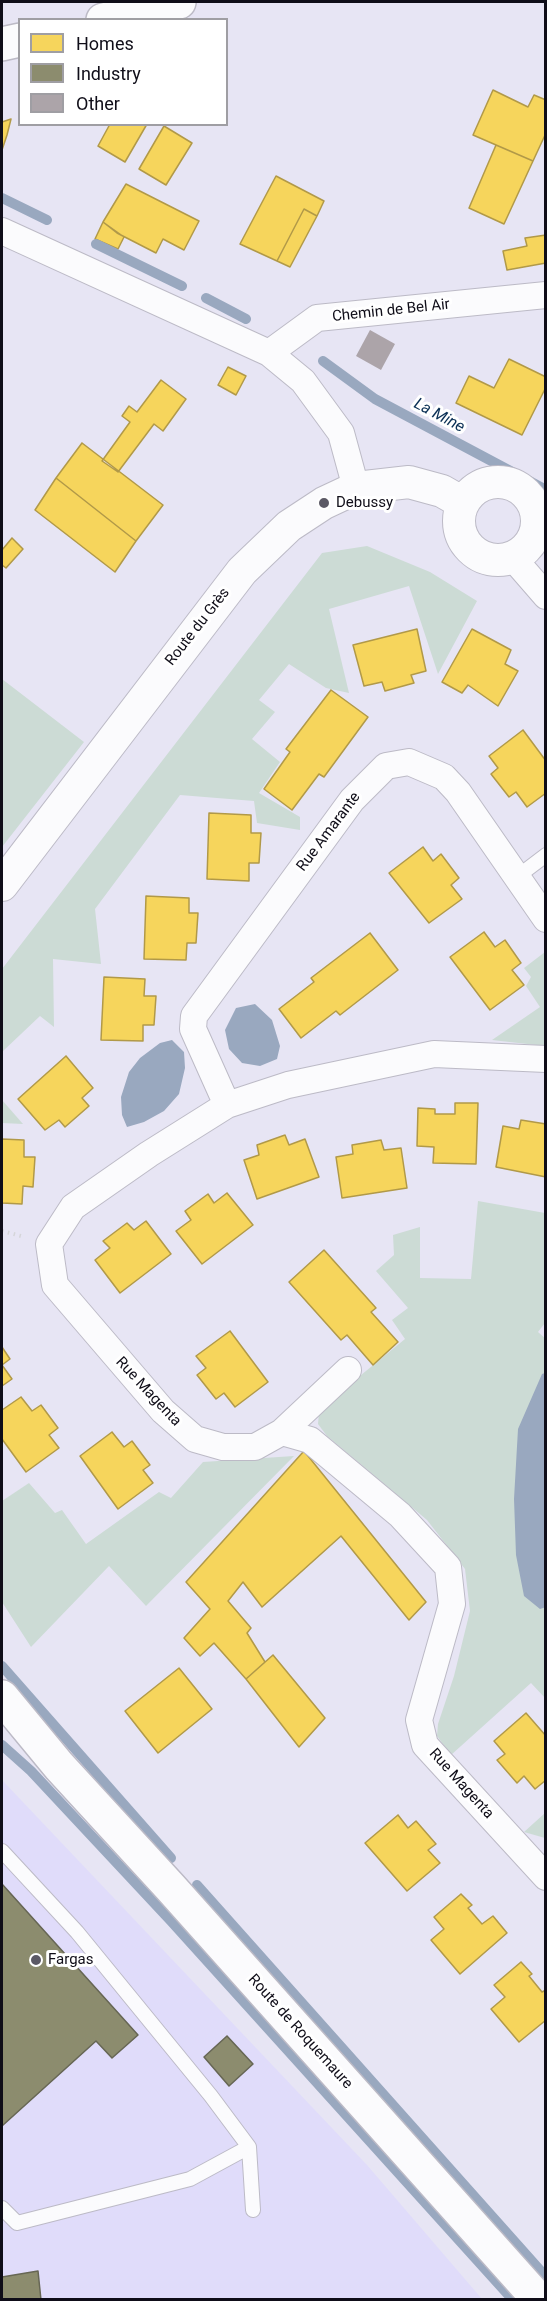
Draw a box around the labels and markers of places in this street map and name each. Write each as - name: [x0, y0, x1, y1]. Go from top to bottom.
- place label: Debussy: [336, 494, 393, 512]
- marker: Debussy: [317, 496, 331, 510]
- place label: Fargas: [48, 1951, 93, 1969]
- marker: Fargas: [29, 1953, 43, 1967]

